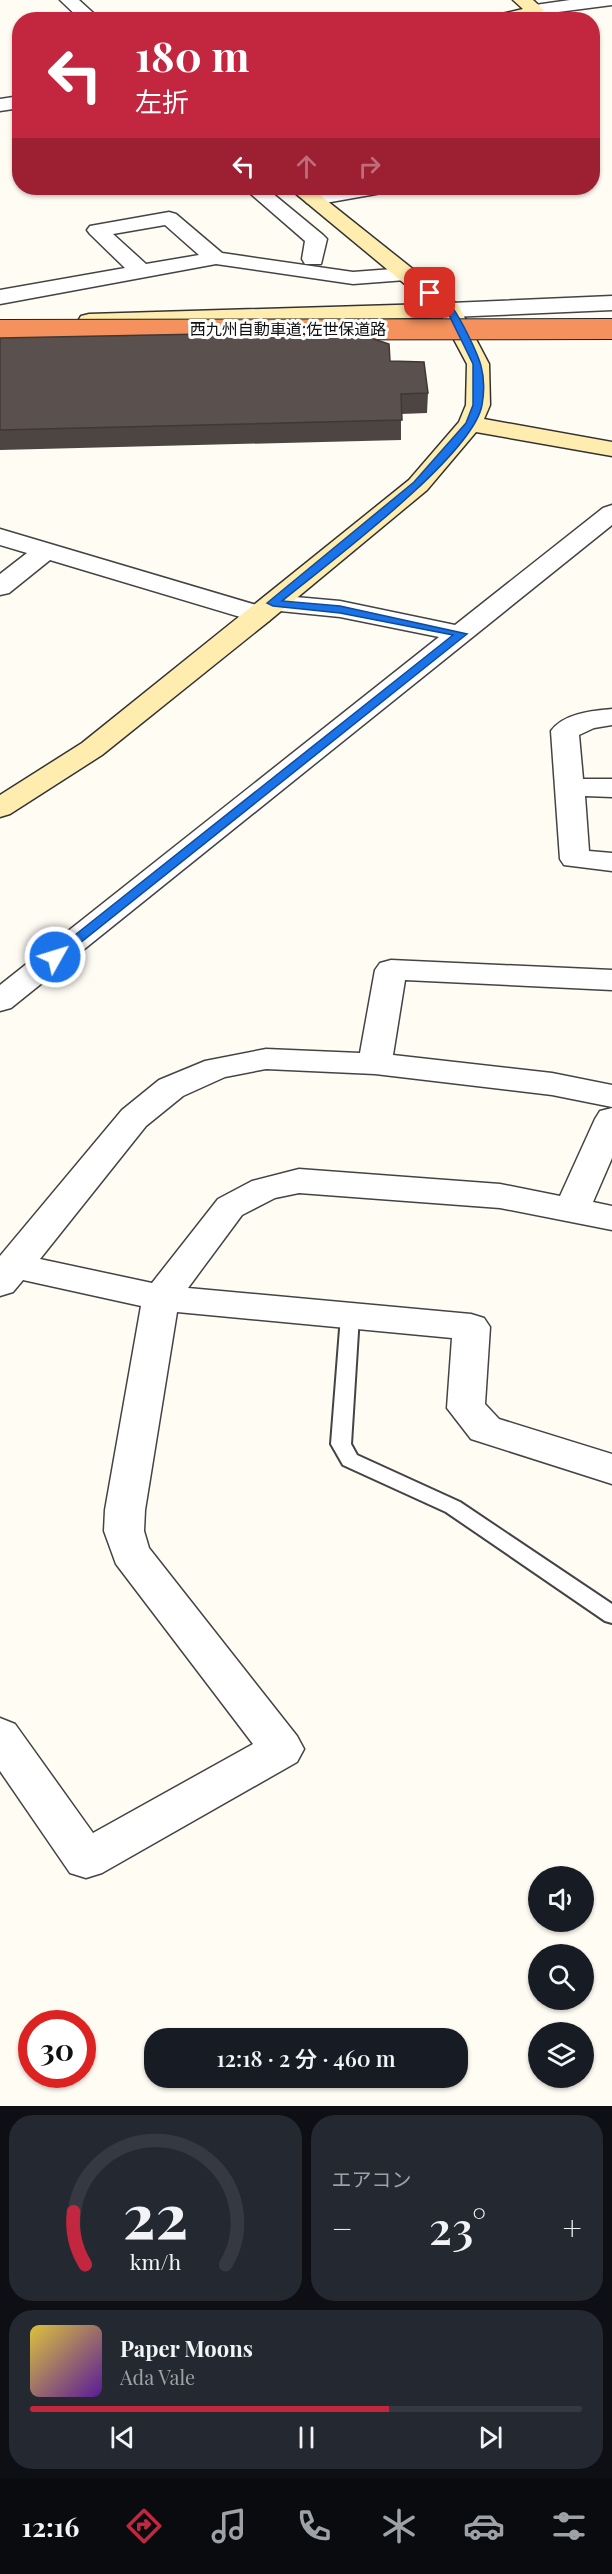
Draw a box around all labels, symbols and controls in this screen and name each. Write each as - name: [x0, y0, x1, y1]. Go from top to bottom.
- text: 180 m: [135, 27, 250, 83]
- icon: left: [36, 36, 114, 114]
- text: 左折: [135, 83, 189, 119]
- icon: left: [227, 150, 260, 183]
- icon: ahead: [290, 150, 323, 183]
- icon: right: [353, 150, 386, 183]
- pin: [404, 267, 455, 318]
- icon: arrive: [413, 276, 446, 309]
- street label: 西九州自動車道;佐世保道路: [190, 318, 386, 339]
- position arrow: [23, 925, 87, 989]
- map controls: [528, 1866, 594, 2088]
- button: sound: [528, 1866, 594, 1932]
- button: search: [528, 1944, 594, 2010]
- speed limit sign: 30: [18, 2010, 96, 2088]
- button: layers: [528, 2022, 594, 2088]
- text: 12:18 · 2 分 · 460 m: [216, 2043, 396, 2073]
- text: エアコン: [332, 2165, 412, 2192]
- text: 22: [123, 2171, 188, 2255]
- text: 23°: [429, 2196, 486, 2256]
- text: −: [332, 2205, 353, 2249]
- text: +: [563, 2205, 582, 2249]
- text: km/h: [130, 2247, 181, 2275]
- text: Paper Moons: [120, 2333, 253, 2363]
- text: Ada Vale: [120, 2363, 195, 2390]
- icon: previous: [106, 2421, 139, 2454]
- icon: pause: [290, 2421, 323, 2454]
- icon: next: [474, 2421, 507, 2454]
- icon: directions: [123, 2505, 165, 2547]
- icon: music: [208, 2505, 250, 2547]
- icon: phone: [293, 2505, 335, 2547]
- icon: climate: [378, 2505, 420, 2547]
- icon: car: [463, 2505, 505, 2547]
- icon: filters: [548, 2505, 590, 2547]
- text: 12:16: [22, 2508, 79, 2544]

